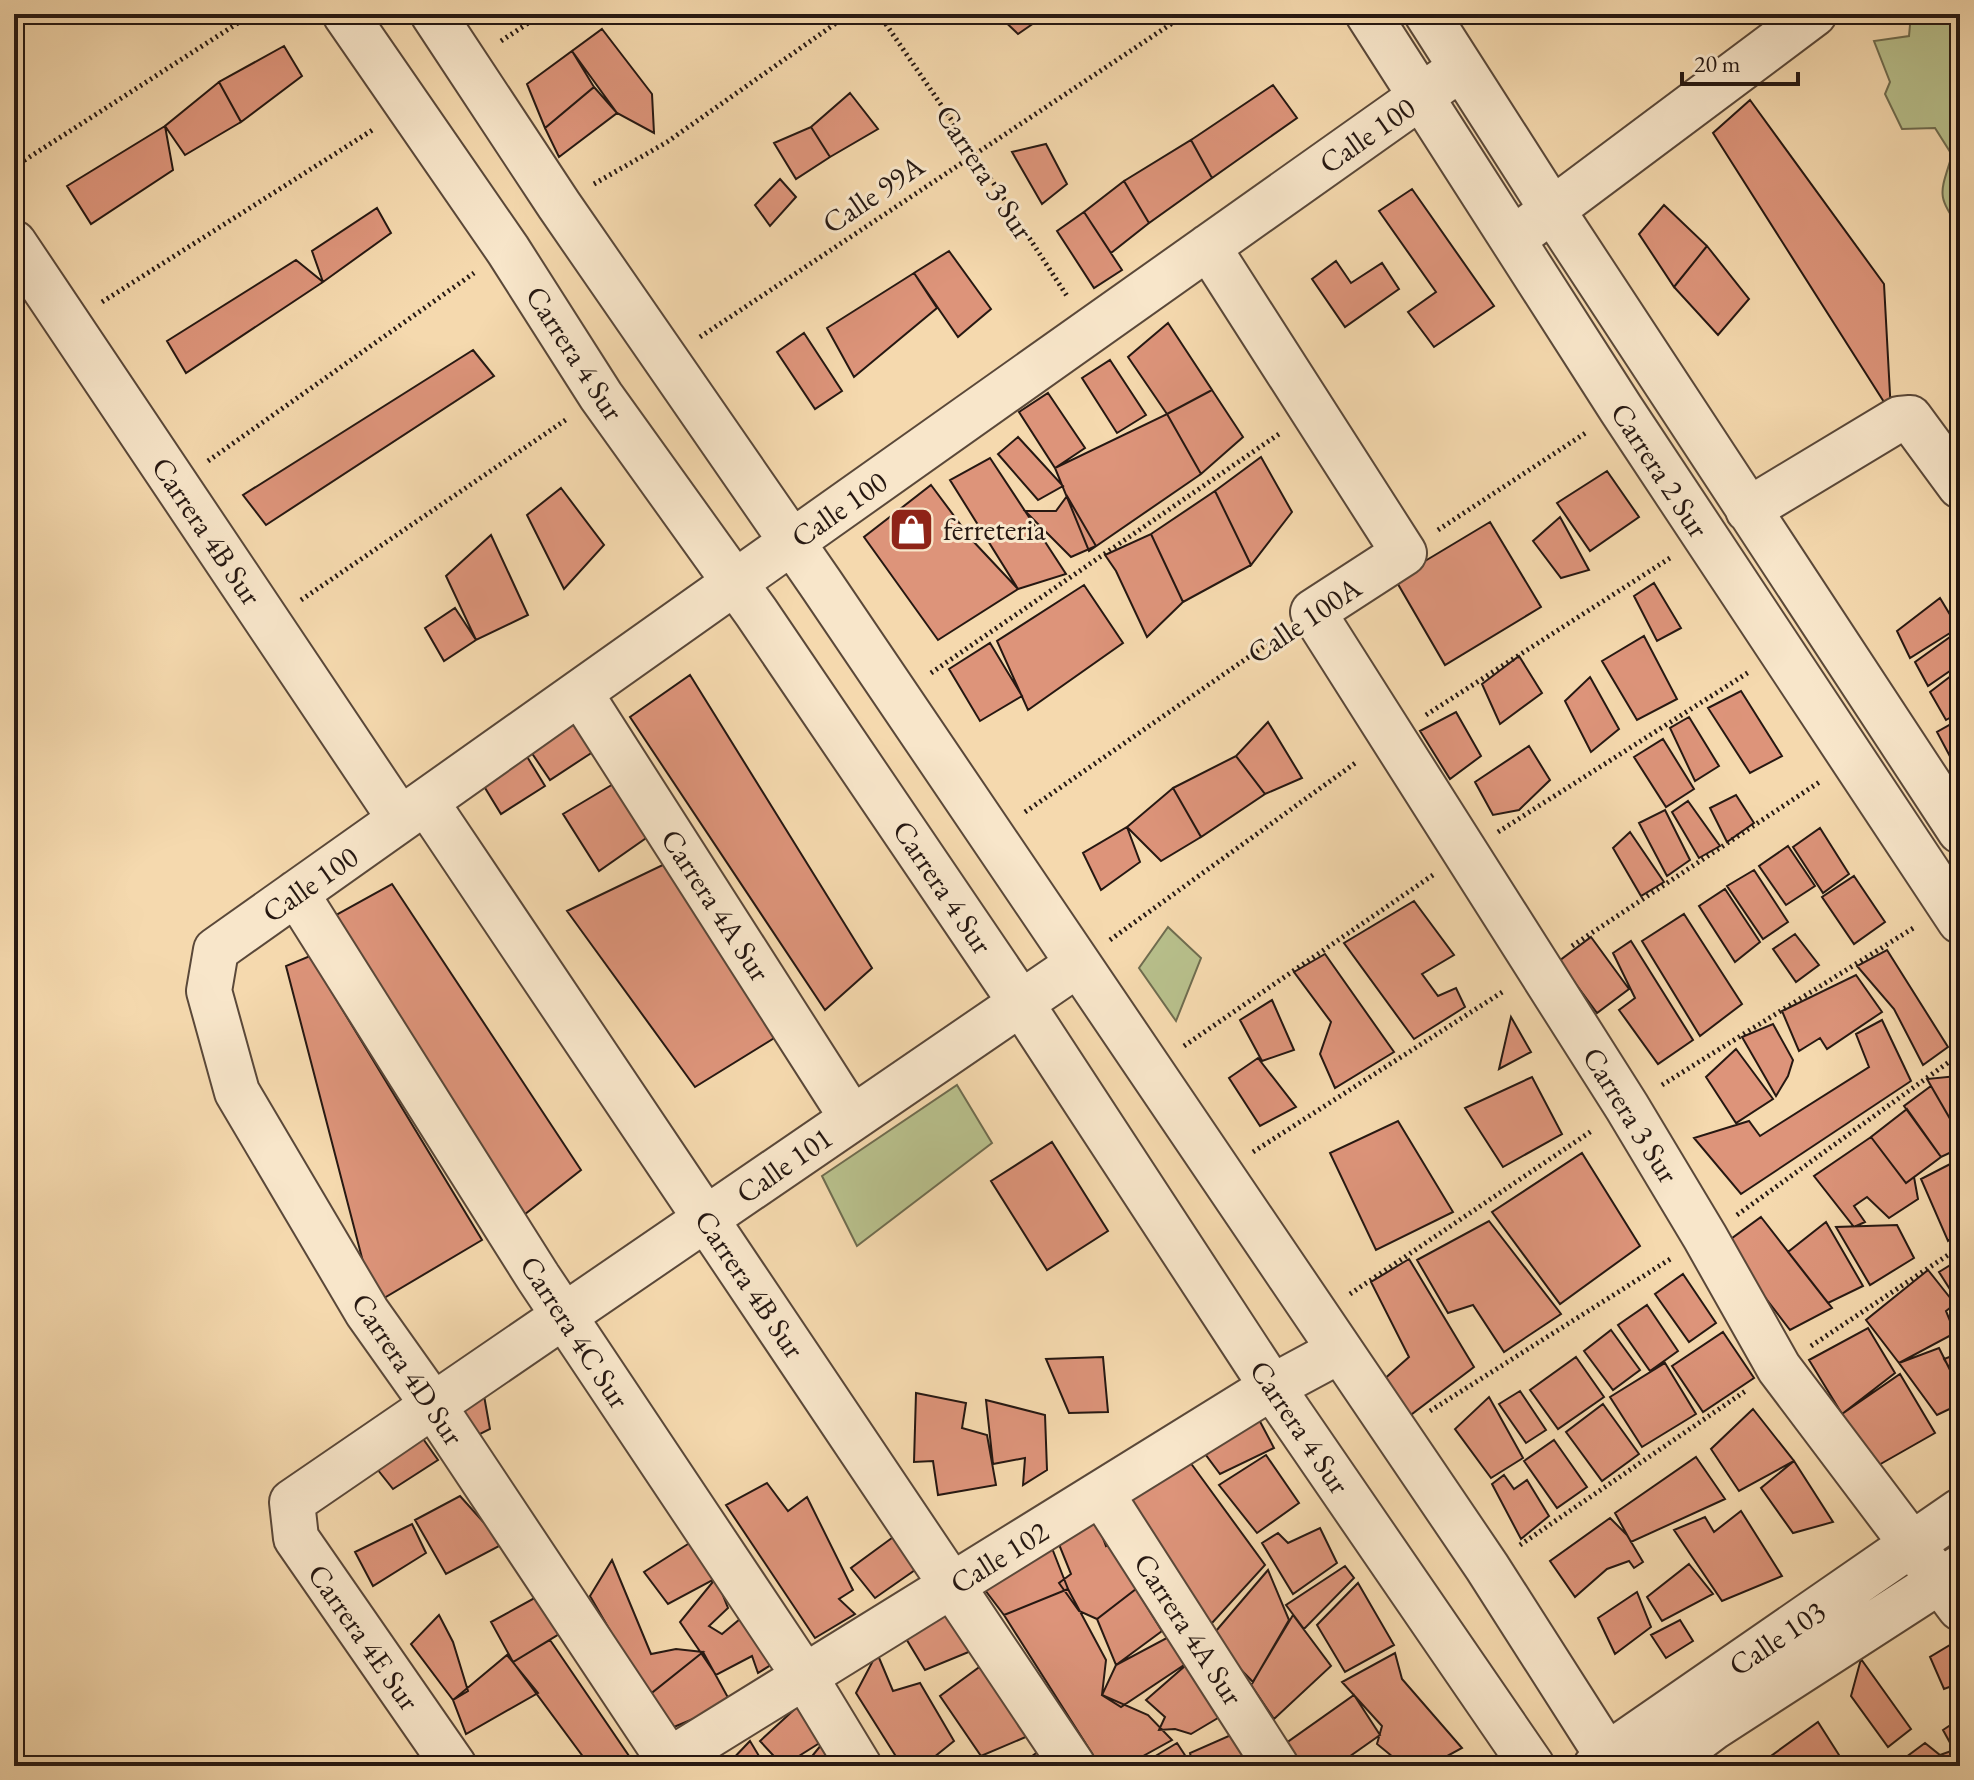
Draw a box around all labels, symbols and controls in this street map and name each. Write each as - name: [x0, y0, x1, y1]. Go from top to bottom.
- scale bar: [1682, 36, 1798, 86]
- text: 20 m: [1694, 48, 1741, 79]
- street label: Calle 100: [1311, 88, 1423, 182]
- street label: Carrera 3 Sur: [927, 97, 1043, 247]
- street label: Calle 99A: [814, 146, 932, 242]
- street label: Carrera 4 Sur: [517, 278, 633, 428]
- street label: Carrera 2 Sur: [1602, 395, 1718, 545]
- street label: Carrera 4B Sur: [143, 449, 271, 613]
- street label: Calle 100: [783, 462, 895, 556]
- shop icon: ferreteria: [888, 505, 936, 553]
- place label: ferreteria: [943, 510, 1046, 549]
- street label: Calle 100A: [1239, 568, 1369, 672]
- street label: Carrera 4 Sur: [884, 813, 1002, 961]
- street label: Carrera 4A Sur: [652, 821, 780, 989]
- street label: Calle 100: [254, 837, 366, 931]
- street label: Carrera 3 Sur: [1574, 1040, 1688, 1190]
- street label: Calle 101: [728, 1118, 840, 1212]
- street label: Carrera 4B Sur: [686, 1202, 814, 1366]
- street label: Carrera 4C Sur: [511, 1248, 639, 1416]
- street label: Carrera 4D Sur: [343, 1285, 473, 1453]
- street label: Carrera 4 Sur: [1241, 1353, 1359, 1501]
- street label: Calle 102: [943, 1511, 1056, 1602]
- street label: Carrera 4A Sur: [1125, 1545, 1253, 1713]
- street label: Carrera 4E Sur: [299, 1556, 429, 1718]
- street label: Calle 103: [1721, 1591, 1833, 1685]

